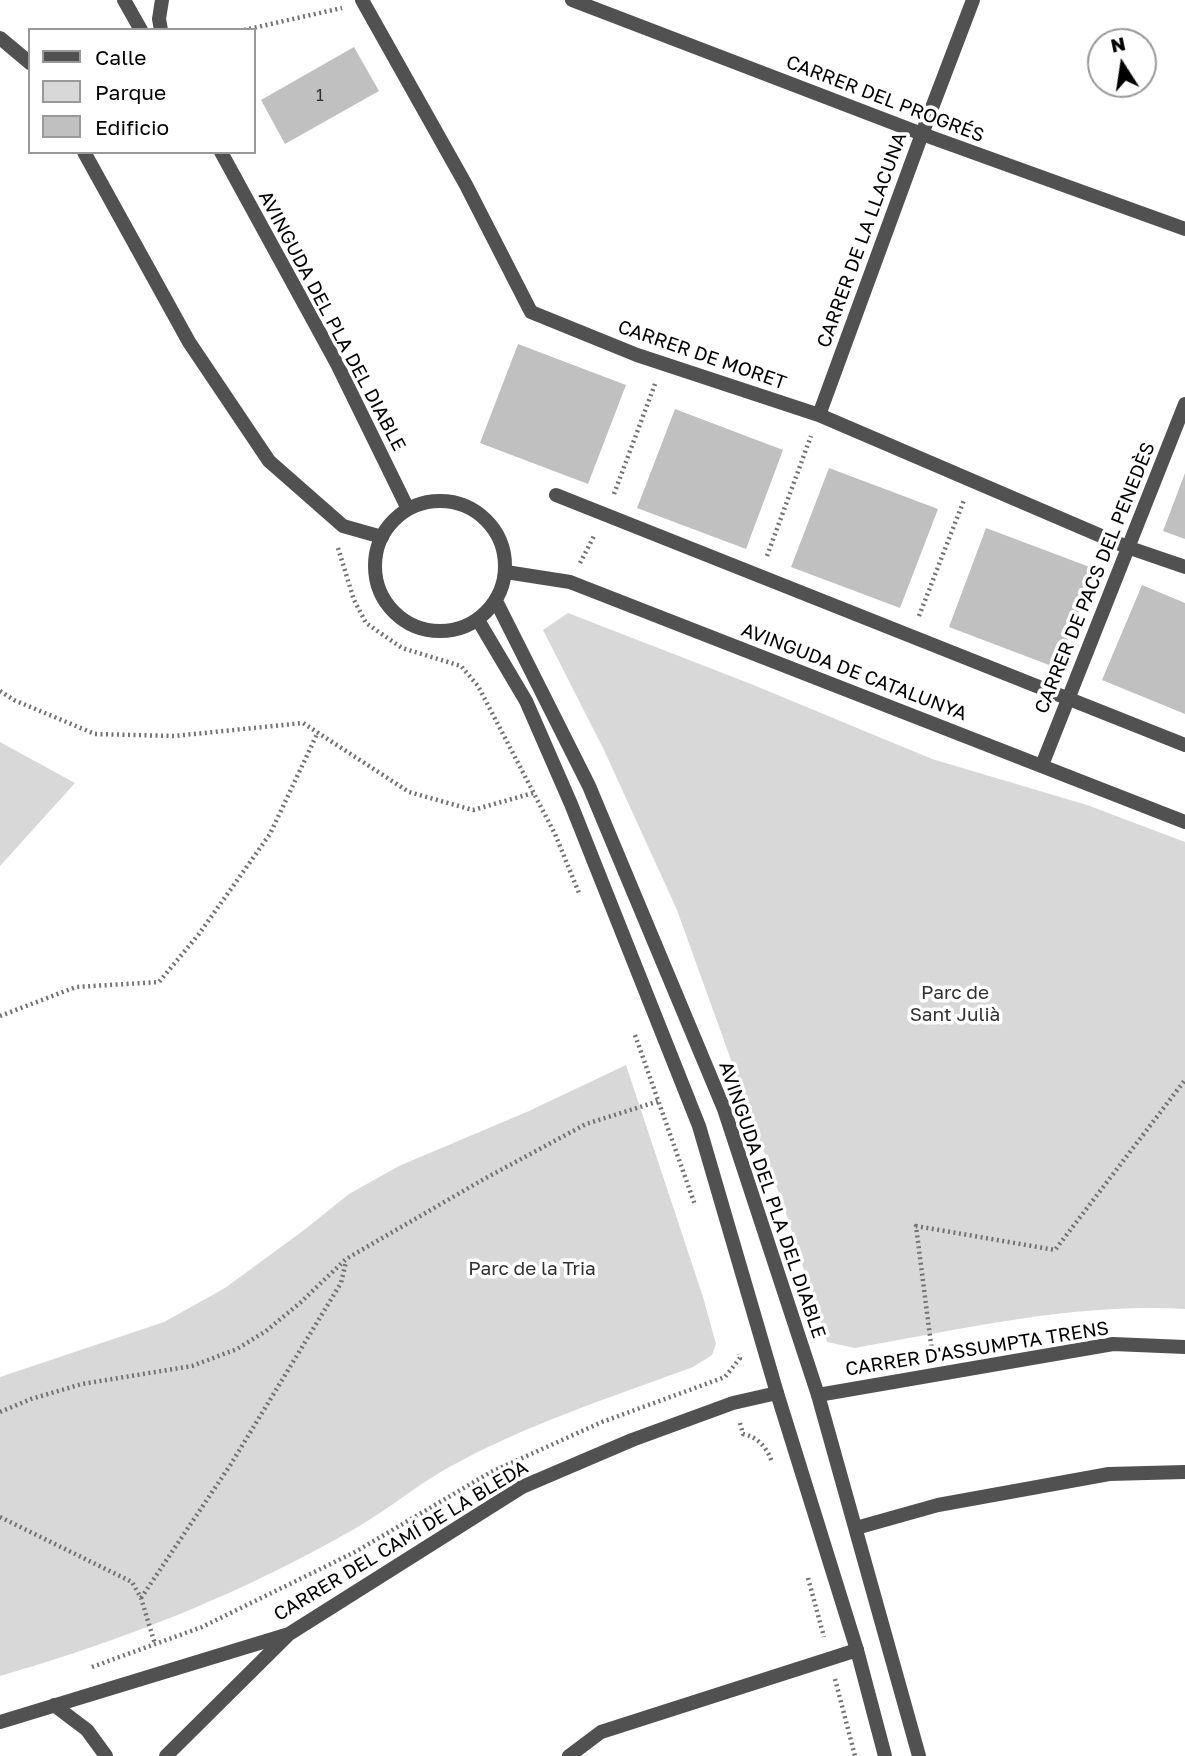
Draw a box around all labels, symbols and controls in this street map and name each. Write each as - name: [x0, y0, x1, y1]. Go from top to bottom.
- legend: [28, 28, 256, 154]
- north arrow: [1087, 28, 1157, 98]
- text: N: [1108, 31, 1127, 57]
- text: Calle: [95, 44, 147, 70]
- street label: CARRER DEL PROGRÉS: [783, 51, 987, 147]
- text: Parque: [95, 79, 166, 105]
- house number: 1: [316, 86, 324, 106]
- text: Edificio: [95, 114, 169, 140]
- street label: CARRER DE LA LLACUNA: [812, 129, 912, 351]
- street label: AVINGUDA DEL PLA DEL DIABLE: [254, 187, 410, 455]
- street label: CARRER DE MORET: [615, 315, 789, 395]
- street label: CARRER DE PACS DEL PENEDÈS: [1030, 439, 1160, 717]
- street label: AVINGUDA DE CATALUNYA: [738, 618, 970, 726]
- park label: Parc de Sant Julià: [910, 982, 1000, 1026]
- street label: AVINGUDA DEL PLA DEL DIABLE: [714, 1059, 830, 1341]
- park label: Parc de la Tria: [468, 1258, 596, 1280]
- street label: CARRER D'ASSUMPTA TRENS: [844, 1317, 1110, 1381]
- street label: CARRER DEL CAMÍ DE LA BLEDA: [270, 1456, 532, 1626]

